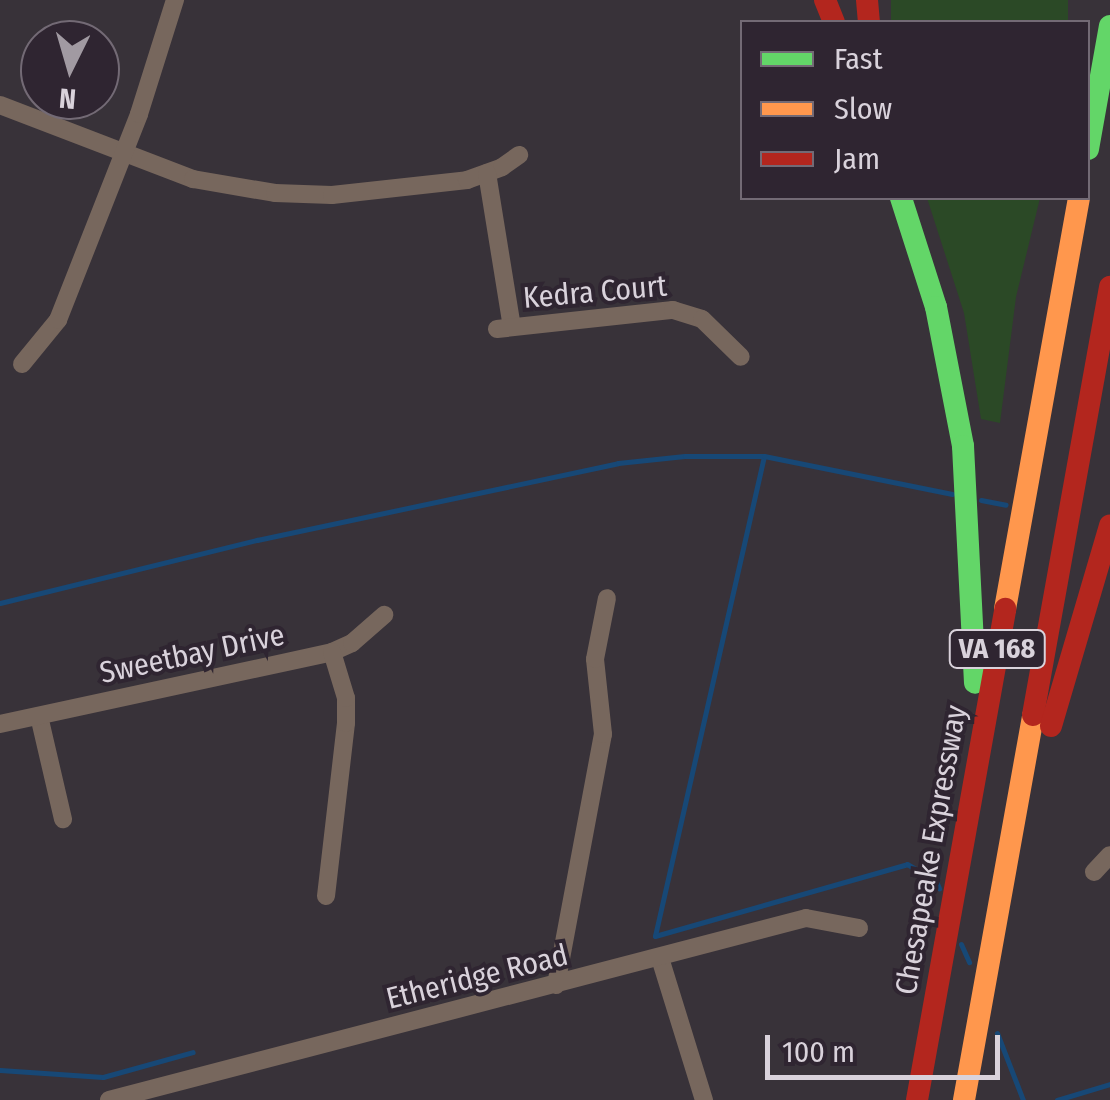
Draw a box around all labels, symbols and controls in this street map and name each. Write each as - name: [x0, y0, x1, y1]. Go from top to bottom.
- north arrow: [20, 20, 120, 120]
- legend: [740, 20, 1090, 200]
- text: Fast: [834, 41, 882, 77]
- text: N: [58, 81, 77, 116]
- text: Slow: [834, 91, 892, 127]
- text: Jam: [834, 141, 880, 177]
- street label: Kedra Court: [522, 268, 668, 316]
- street label: Sweetbay Drive: [96, 617, 288, 691]
- road number: VA 168: [947, 626, 1047, 672]
- street label: Chesapeake Expressway: [888, 702, 974, 998]
- street label: Etheridge Road: [382, 937, 572, 1017]
- scale bar: [770, 1015, 1005, 1077]
- text: 100 m: [782, 1034, 855, 1070]

